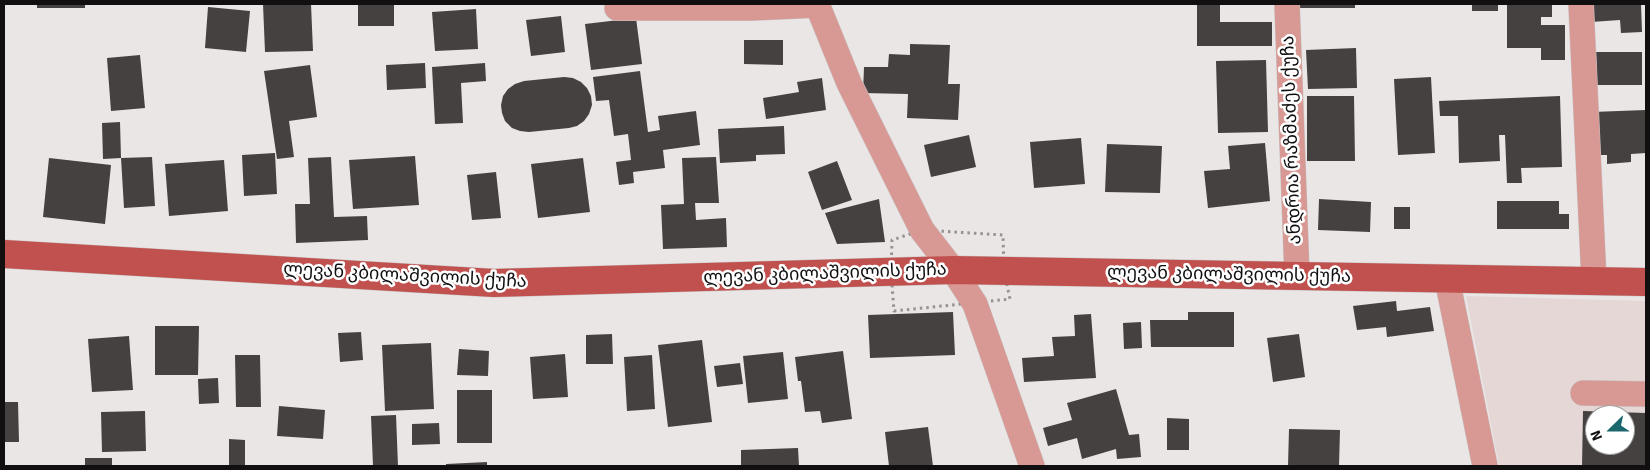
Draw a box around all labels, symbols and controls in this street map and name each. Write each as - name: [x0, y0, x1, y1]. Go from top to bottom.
- street label: ანდრია რაზმაძეს ქუჩა: [1278, 35, 1306, 245]
- street label: ლევან კბილაშვილის ქუჩა: [283, 259, 527, 293]
- street label: ლევან კბილაშვილის ქუჩა: [703, 259, 947, 289]
- street label: ლევან კბილაშვილის ქუჩა: [1107, 262, 1351, 288]
- north arrow: [1585, 405, 1635, 455]
- text: N: [1587, 428, 1606, 443]

